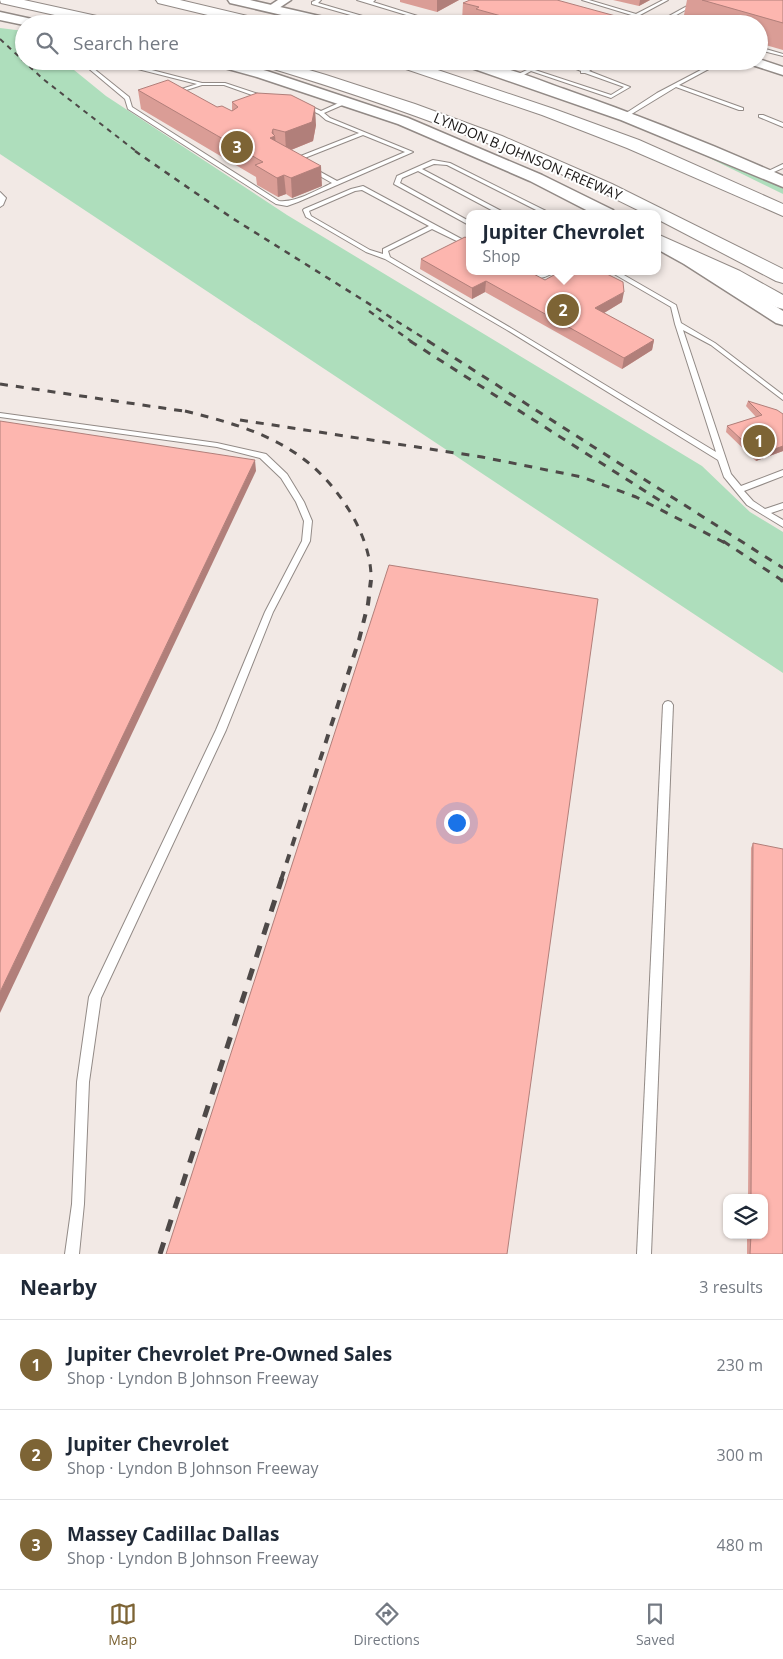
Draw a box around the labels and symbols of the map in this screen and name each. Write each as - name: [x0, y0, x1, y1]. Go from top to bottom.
- street label: LYNDON B JOHNSON FREEWAY: [431, 108, 625, 204]
- pin: 3: [221, 128, 253, 166]
- pin: 2: [547, 291, 579, 329]
- pin: 1: [743, 422, 775, 460]
- your location: [444, 810, 470, 836]

